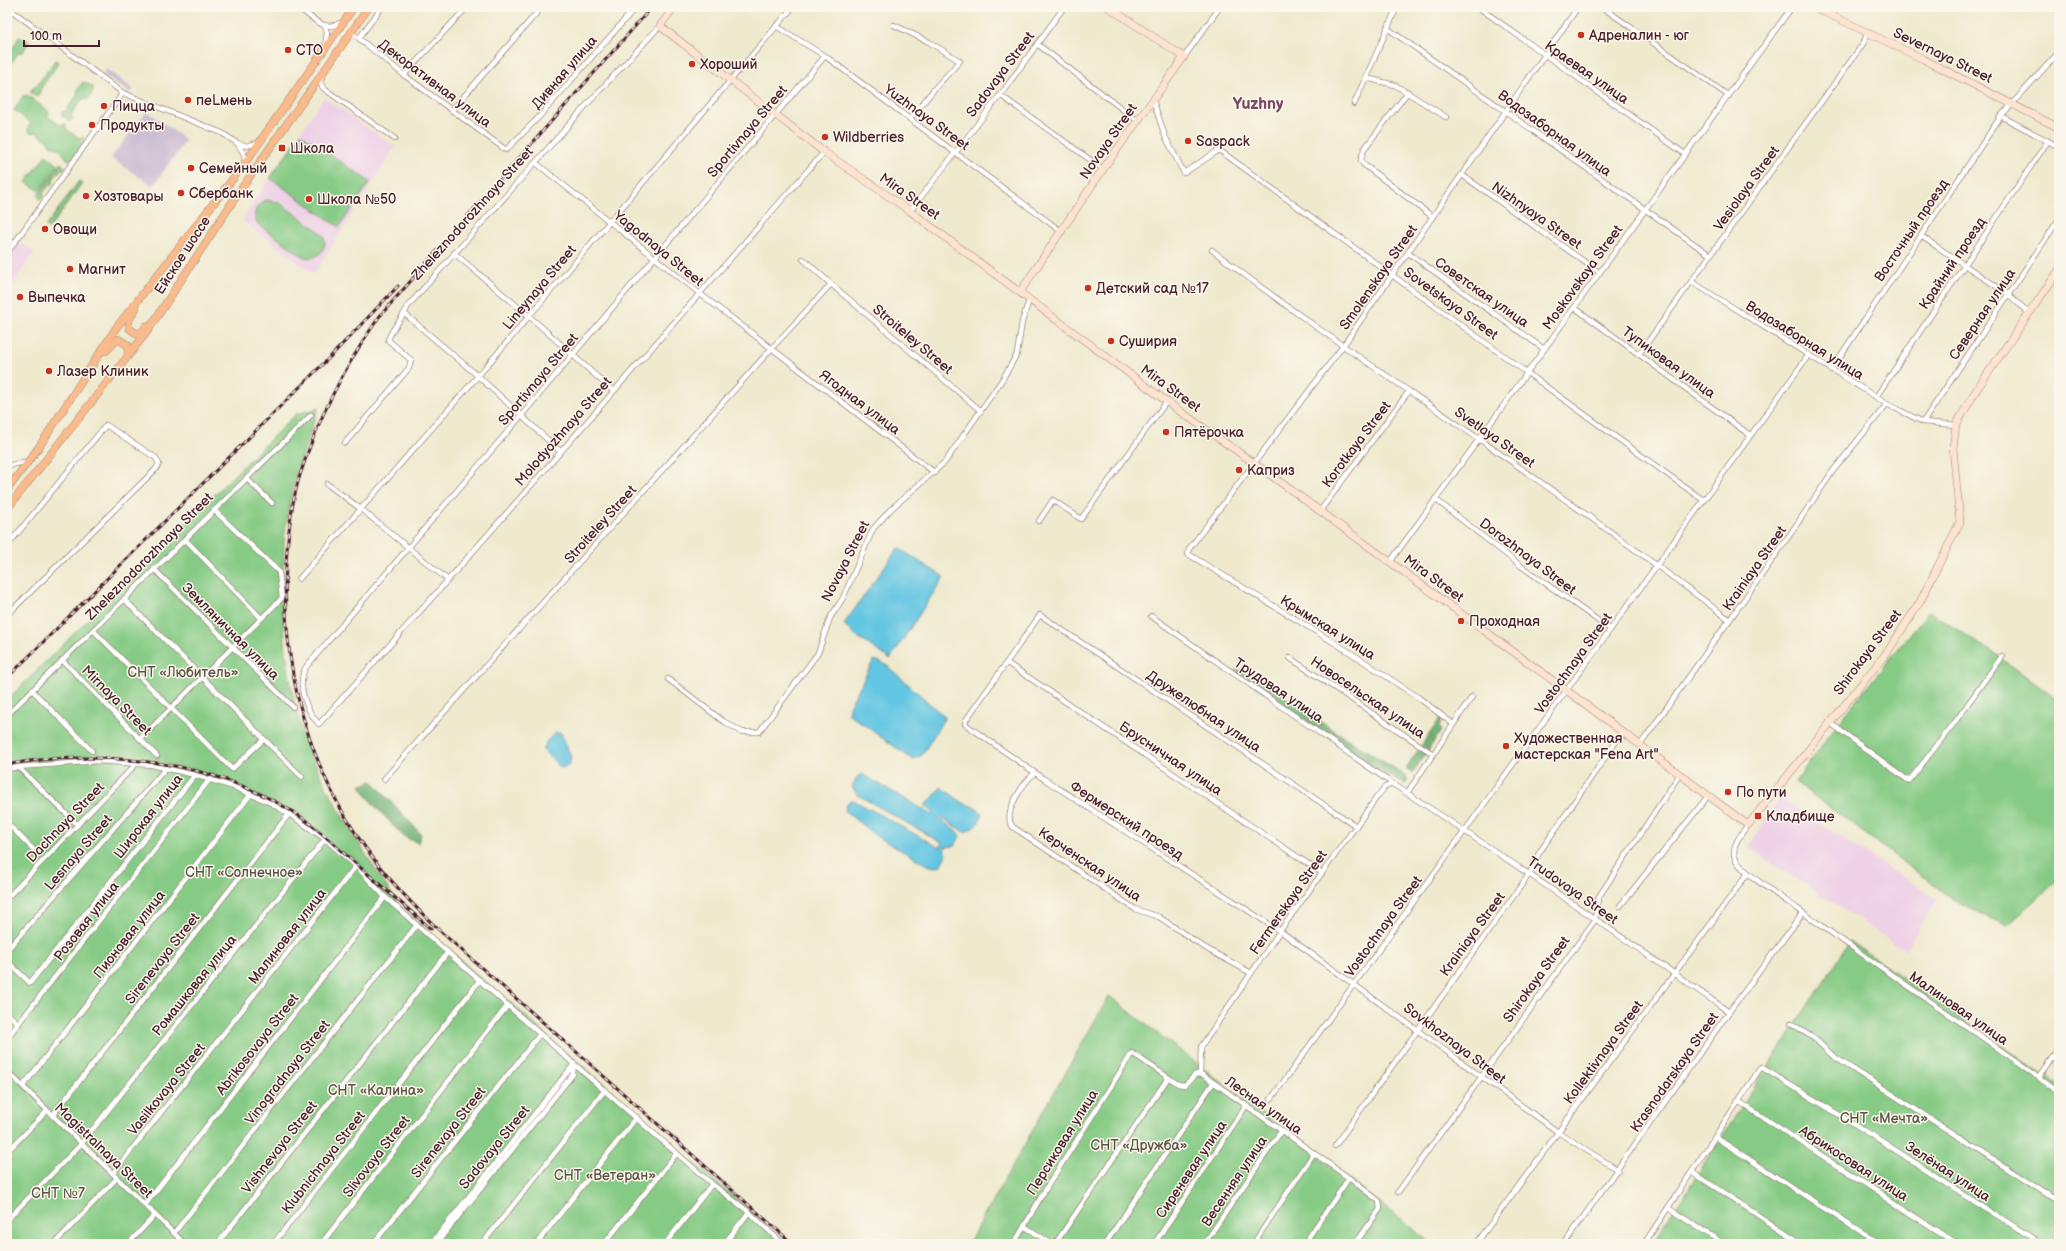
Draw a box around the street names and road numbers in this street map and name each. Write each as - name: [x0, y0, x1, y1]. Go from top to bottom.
- street label: Severnaya Street: [1890, 24, 1996, 87]
- street label: Sadovaya Street: [963, 28, 1038, 120]
- street label: Дивная улица: [528, 32, 601, 112]
- street label: Декоративная улица: [375, 36, 495, 132]
- street label: Краевая улица: [1541, 37, 1633, 108]
- street label: Yuzhnaya Street: [880, 80, 973, 154]
- street label: Sportivnaya Street: [704, 81, 791, 181]
- street label: Водозаборная улица: [1495, 87, 1615, 181]
- street label: Novaya Street: [1076, 100, 1141, 182]
- street label: Vesiolaya Street: [1710, 142, 1783, 234]
- street label: Zheleznodorozhnaya Street: [407, 143, 537, 284]
- street label: Mira Street: [876, 169, 944, 224]
- street label: Восточный проезд: [1871, 175, 1952, 285]
- street label: Nizhnyaya Street: [1488, 178, 1586, 253]
- street label: Yagodnaya Street: [610, 206, 708, 290]
- street label: Ейское шоссе: [151, 213, 214, 298]
- street label: Крайний проезд: [1915, 214, 1990, 312]
- street label: Smolenskaya Street: [1336, 221, 1421, 333]
- street label: Moskovskaya Street: [1539, 221, 1627, 333]
- street label: Lineynaya Street: [499, 241, 580, 333]
- street label: Советская улица: [1431, 254, 1533, 332]
- street label: Sovetskaya Street: [1400, 263, 1502, 344]
- street label: Северная улица: [1946, 265, 2020, 363]
- street label: Водозаборная улица: [1743, 297, 1867, 384]
- street label: Stroiteley Street: [869, 301, 957, 378]
- street label: Тупиковая улица: [1619, 323, 1719, 402]
- street label: Sportivnaya Street: [495, 329, 582, 429]
- street label: Mira Street: [1137, 361, 1205, 416]
- street label: Ягодная улица: [816, 366, 904, 439]
- street label: Molodyozhnaya Street: [511, 373, 616, 489]
- street label: Korotkaya Street: [1318, 397, 1395, 491]
- street label: Svetlaya Street: [1451, 403, 1539, 472]
- street label: Stroiteley Street: [561, 481, 640, 567]
- street label: Zheleznodorozhnaya Street: [81, 489, 217, 624]
- street label: Dorozhnaya Street: [1476, 515, 1580, 599]
- street label: Novaya Street: [818, 517, 873, 605]
- street label: Krainiaya Street: [1719, 522, 1790, 614]
- street label: Mira Street: [1400, 551, 1468, 606]
- street label: Земляничная улица: [179, 579, 283, 684]
- street label: Крымская улица: [1277, 591, 1379, 664]
- street label: Shirokaya Street: [1830, 606, 1905, 698]
- street label: Vostochnaya Street: [1531, 609, 1616, 717]
- street label: Новосельская улица: [1307, 653, 1429, 742]
- street label: Трудовая улица: [1231, 654, 1327, 727]
- street label: Mirnaya Street: [78, 662, 156, 739]
- street label: Дружелюбная улица: [1143, 667, 1265, 756]
- street label: Брусничная улица: [1116, 718, 1226, 800]
- street label: Широкая улица: [110, 770, 187, 862]
- street label: Фермерский проезд: [1067, 777, 1187, 864]
- street label: Dachnaya Street: [23, 778, 108, 866]
- street label: Lesnaya Street: [41, 811, 116, 894]
- street label: Керченская улица: [1035, 824, 1145, 906]
- street label: Fermerskaya Street: [1246, 846, 1331, 958]
- street label: Trudovaya Street: [1524, 853, 1622, 928]
- street label: Vostochnaya Street: [1341, 872, 1426, 980]
- street label: Розовая улица: [50, 878, 123, 964]
- street label: Малиновая улица: [245, 884, 331, 988]
- street label: Пионовая улица: [90, 886, 169, 982]
- street label: Krainiaya Street: [1436, 888, 1509, 980]
- street label: Sirenevaya Street: [121, 909, 204, 1007]
- street label: Ромашковая улица: [148, 931, 241, 1039]
- street label: Shirokaya Street: [1499, 932, 1574, 1026]
- street label: Малиновая улица: [1906, 968, 2012, 1049]
- street label: Abrikosovaya Street: [212, 989, 303, 1099]
- street label: Kollektivnaya Street: [1560, 997, 1647, 1107]
- street label: Sovkhoznaya Street: [1400, 999, 1510, 1088]
- street label: Krasnodarskaya Street: [1626, 1008, 1723, 1136]
- street label: Vinogradnaya Street: [241, 1016, 334, 1128]
- street label: Vasilkovaya Street: [124, 1039, 209, 1139]
- street label: Лесная улица: [1221, 1072, 1306, 1139]
- street label: Sirenevaya Street: [407, 1083, 490, 1181]
- street label: Персиковая улица: [1023, 1086, 1102, 1198]
- street label: Vishnevaya Street: [238, 1097, 321, 1197]
- street label: Magistralnaya Street: [51, 1099, 157, 1202]
- street label: Sadovaya Street: [456, 1102, 534, 1193]
- street label: Klubnichnaya Street: [278, 1107, 369, 1217]
- street label: Slivovaya Street: [339, 1111, 414, 1201]
- street label: Сиреневая улица: [1152, 1116, 1231, 1222]
- street label: Абрикосовая улица: [1795, 1121, 1912, 1205]
- street label: Весенняя улица: [1198, 1132, 1271, 1230]
- street label: Зелёная улица: [1902, 1138, 1994, 1206]

